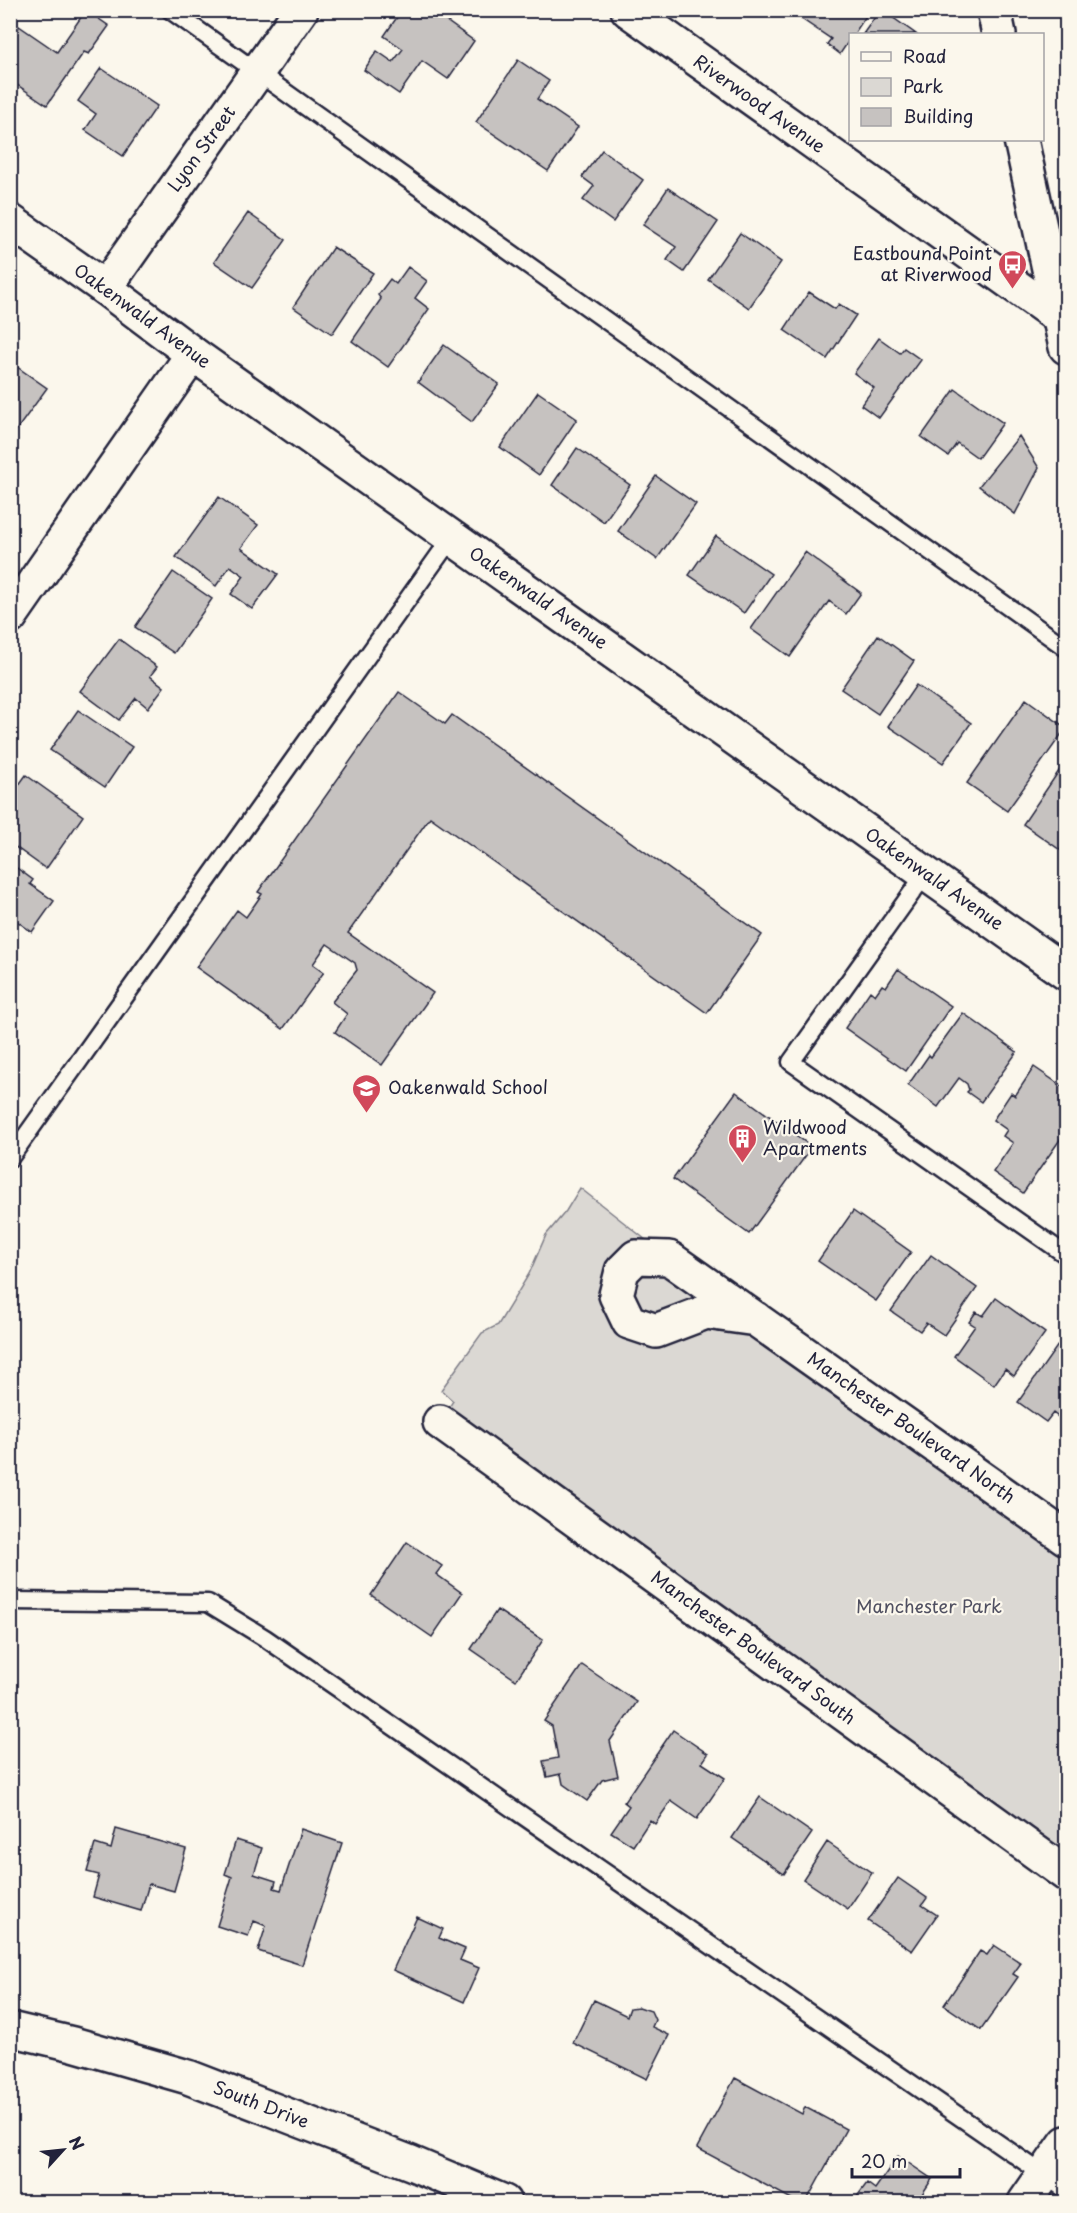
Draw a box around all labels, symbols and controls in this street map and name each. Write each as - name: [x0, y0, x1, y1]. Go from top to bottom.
- legend: [849, 33, 1044, 141]
- text: Road: [903, 42, 947, 69]
- street label: Riverwood Avenue: [688, 47, 832, 159]
- text: Park: [903, 72, 943, 99]
- street label: Lyon Street: [160, 99, 241, 197]
- text: Building: [903, 102, 973, 129]
- place label: Eastbound Point at Riverwood: [853, 239, 992, 287]
- bus stop icon: Eastbound Point at Riverwood: [997, 248, 1029, 290]
- street label: Oakenwald Avenue: [69, 256, 217, 374]
- street label: Oakenwald Avenue: [464, 539, 614, 655]
- street label: Oakenwald Avenue: [860, 820, 1010, 936]
- school or university icon: Oakenwald School: [351, 1072, 383, 1114]
- place label: Oakenwald School: [388, 1073, 548, 1100]
- place label: Wildwood Apartments: [763, 1113, 867, 1161]
- building icon: Wildwood Apartments: [726, 1122, 758, 1164]
- street label: Manchester Boulevard North: [802, 1344, 1021, 1509]
- street label: Manchester Boulevard South: [646, 1563, 862, 1730]
- park label: Manchester Park: [856, 1592, 1002, 1619]
- street label: South Drive: [210, 2073, 313, 2134]
- north arrow: [33, 2120, 93, 2180]
- text: N: [64, 2132, 91, 2154]
- scale bar: [852, 2141, 960, 2179]
- text: 20 m: [861, 2147, 907, 2174]

